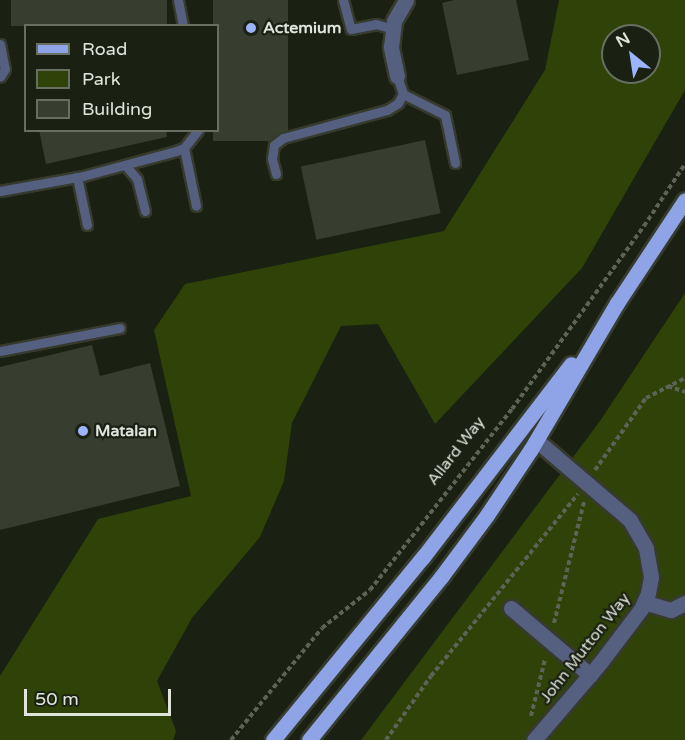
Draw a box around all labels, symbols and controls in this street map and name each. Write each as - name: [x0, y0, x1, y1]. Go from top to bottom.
- place label: Actemium: [263, 18, 341, 38]
- marker: Actemium: [244, 21, 258, 35]
- legend: [24, 24, 219, 132]
- north arrow: [601, 24, 661, 84]
- text: N: [612, 28, 634, 52]
- text: Road: [82, 38, 127, 60]
- text: Park: [82, 68, 120, 90]
- text: Building: [82, 98, 152, 120]
- street label: Allard Way: [423, 413, 489, 489]
- place label: Matalan: [95, 421, 157, 441]
- marker: Matalan: [76, 424, 90, 438]
- street label: John Mutton Way: [536, 589, 634, 707]
- scale bar: [27, 677, 174, 715]
- text: 50 m: [35, 688, 79, 710]

